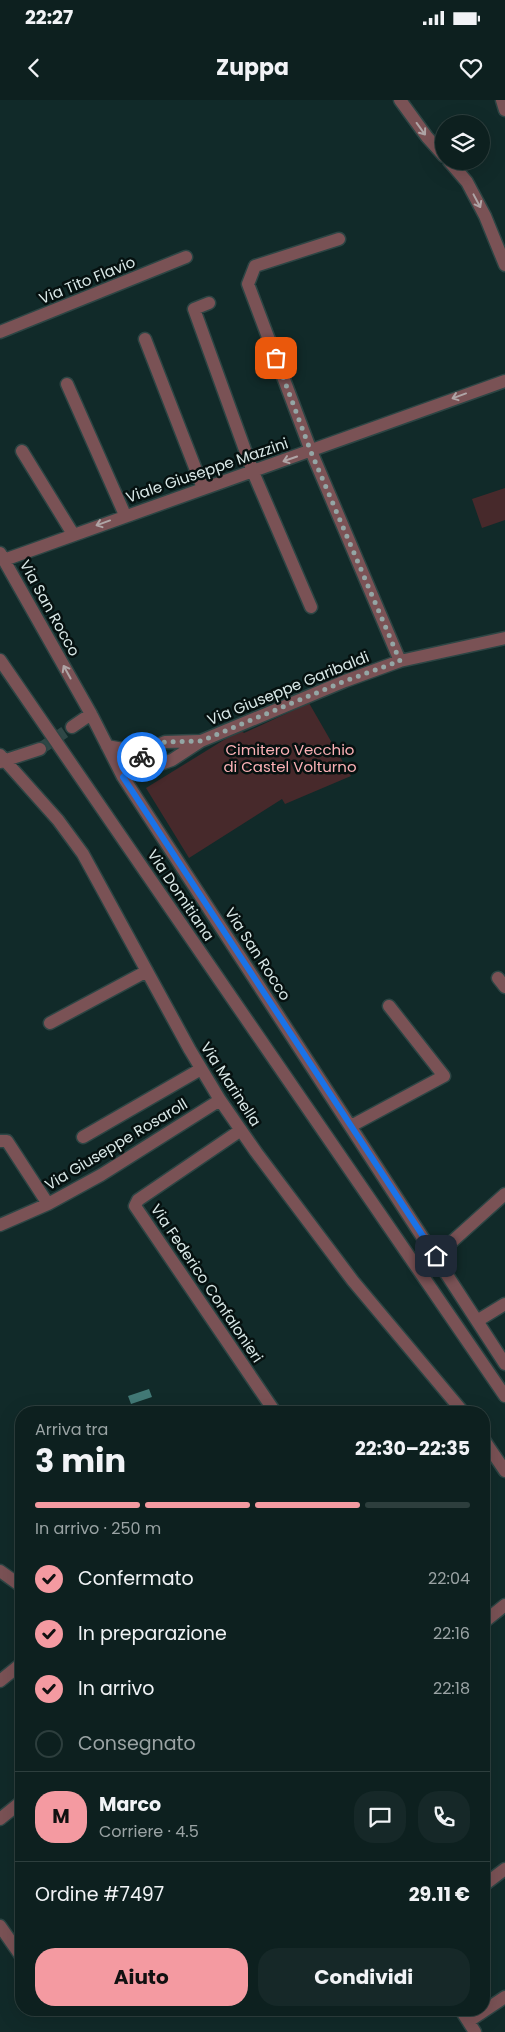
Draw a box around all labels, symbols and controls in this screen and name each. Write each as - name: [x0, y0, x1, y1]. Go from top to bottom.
- text: 22:27: [25, 4, 73, 31]
- text: Zuppa: [216, 52, 289, 83]
- icon: back: [20, 54, 48, 82]
- icon: heart: [457, 54, 485, 82]
- map controls: [435, 115, 490, 170]
- button: layers: [435, 115, 490, 170]
- one-way arrow: [416, 122, 426, 136]
- one-way arrow: [472, 193, 482, 208]
- street label: Via Tito Flavio: [36, 251, 138, 309]
- pin: [255, 337, 297, 379]
- icon: bag: [262, 344, 290, 372]
- one-way arrow: [452, 392, 467, 401]
- street label: Viale Giuseppe Mazzini: [123, 432, 291, 508]
- one-way arrow: [282, 454, 298, 464]
- one-way arrow: [96, 519, 112, 528]
- street label: Via San Rocco: [15, 556, 85, 660]
- street label: Via Giuseppe Garibaldi: [204, 646, 372, 730]
- one-way arrow: [62, 665, 72, 679]
- courier: [117, 732, 167, 782]
- park label: Cimitero Vecchio di Castel Volturno: [223, 739, 357, 777]
- icon: bike: [128, 743, 156, 771]
- street label: Via Domitiana: [143, 845, 219, 945]
- street label: Via San Rocco: [220, 903, 296, 1005]
- street label: Via Marinella: [196, 1038, 266, 1130]
- street label: Via Giuseppe Rosaroll: [41, 1093, 191, 1195]
- street label: Via Federico Confalonieri: [146, 1199, 268, 1367]
- pin: [415, 1235, 457, 1277]
- icon: home: [422, 1242, 450, 1270]
- text: Arriva tra: [35, 1418, 108, 1441]
- text: 22:30–22:35: [355, 1435, 470, 1462]
- text: 3 min: [35, 1438, 126, 1483]
- text: In arrivo · 250 m: [35, 1517, 161, 1540]
- icon: check: [35, 1565, 63, 1593]
- text: Confermato: [78, 1565, 194, 1592]
- text: 22:04: [428, 1567, 470, 1590]
- icon: check: [35, 1620, 63, 1648]
- text: In preparazione: [78, 1620, 227, 1647]
- text: 22:16: [433, 1622, 470, 1645]
- icon: check: [35, 1675, 63, 1703]
- text: In arrivo: [78, 1675, 154, 1702]
- text: 22:18: [433, 1677, 470, 1700]
- text: Consegnato: [78, 1730, 196, 1757]
- text: Marco: [99, 1791, 161, 1818]
- button: chat: [354, 1791, 406, 1843]
- button: phone: [418, 1791, 470, 1843]
- text: M: [52, 1803, 70, 1830]
- text: Corriere · 4.5: [99, 1820, 199, 1843]
- text: Ordine #7497: [35, 1881, 164, 1908]
- text: 29.11 €: [409, 1881, 470, 1908]
- button: Aiuto: [35, 1948, 248, 2006]
- button: Condividi: [258, 1948, 470, 2006]

